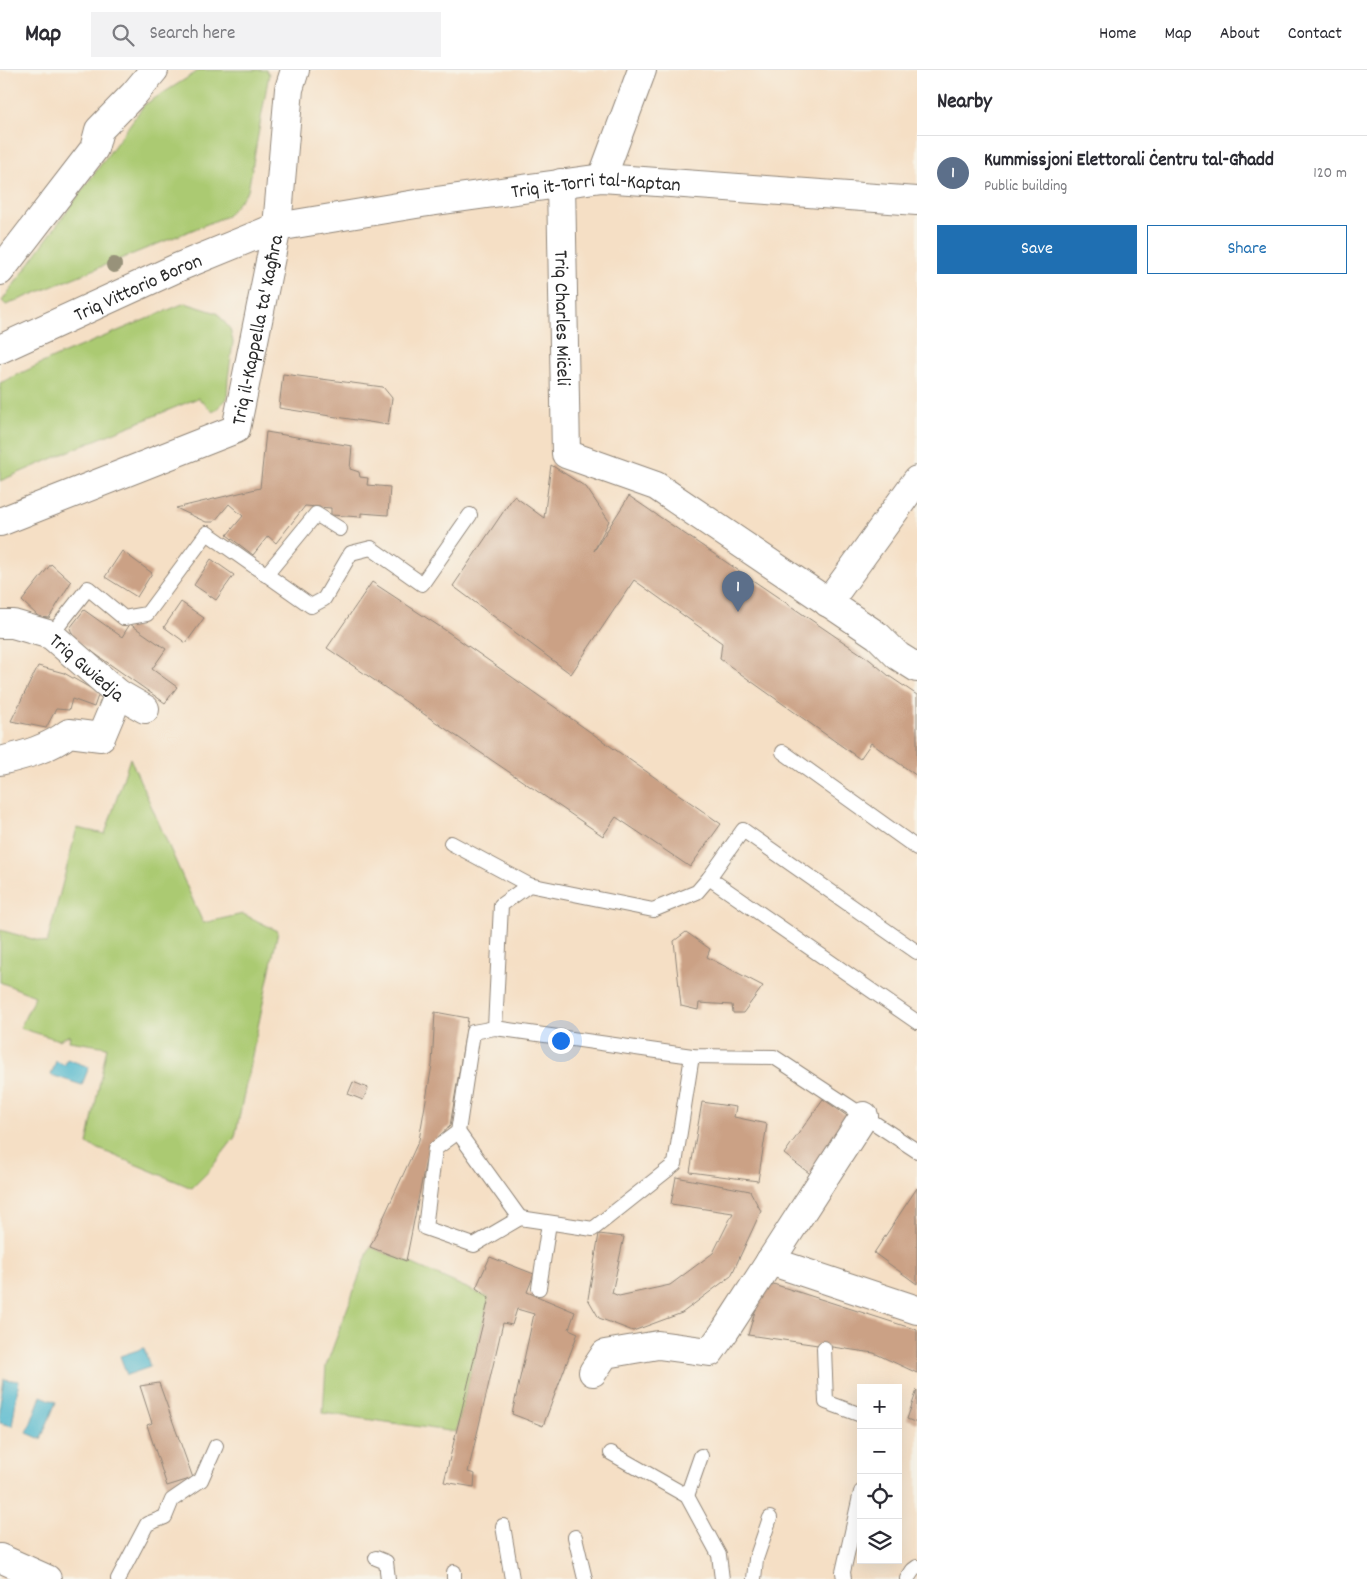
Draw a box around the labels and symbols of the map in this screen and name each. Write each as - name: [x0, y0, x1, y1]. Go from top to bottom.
- street label: Triq it-Torri tal-Kaptan: [509, 167, 682, 207]
- street label: Triq il-Kappella ta' Xagħra: [226, 232, 292, 428]
- street label: Triq Vittorio Boron: [70, 248, 207, 330]
- street label: Triq Charles Miċeli: [545, 250, 576, 386]
- pin: 1: [722, 571, 754, 612]
- street label: Triq Gwiedja: [42, 628, 130, 710]
- your location: [548, 1028, 574, 1054]

